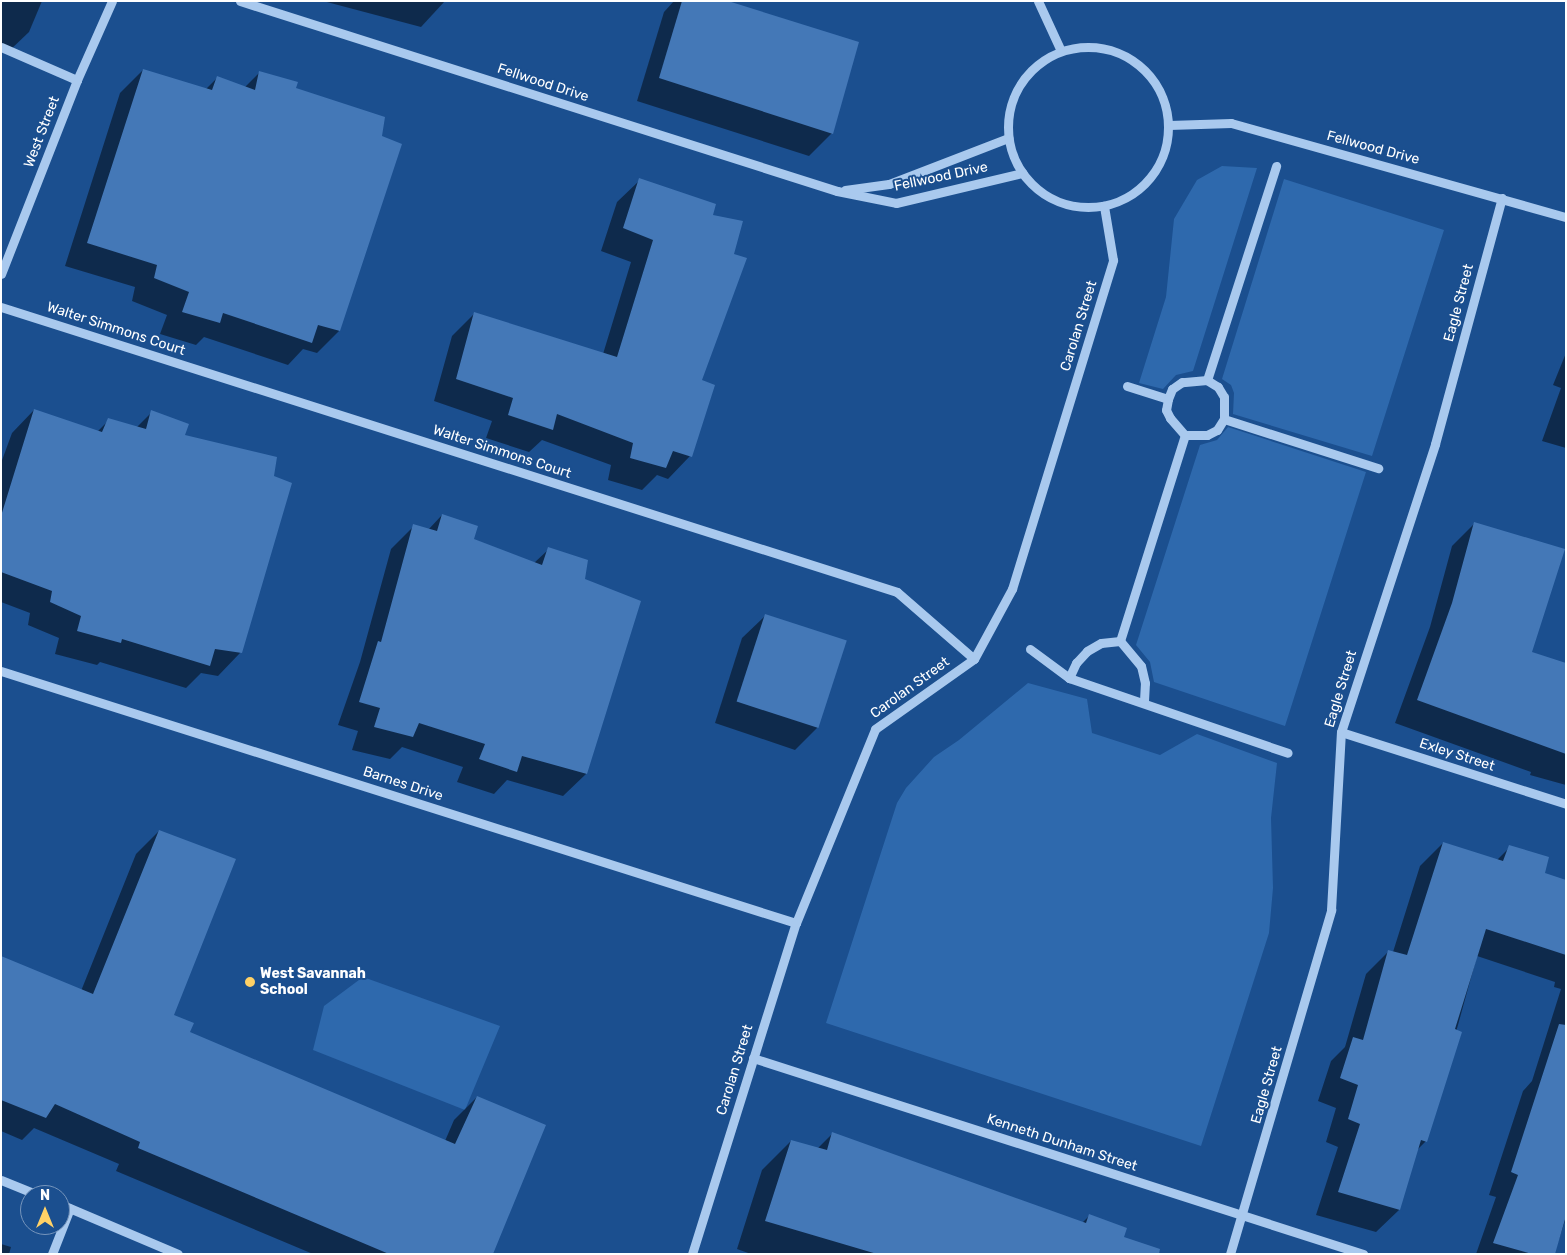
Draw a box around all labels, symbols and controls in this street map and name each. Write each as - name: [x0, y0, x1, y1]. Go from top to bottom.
- street label: Fellwood Drive: [495, 60, 591, 106]
- street label: West Street: [21, 94, 63, 170]
- street label: Fellwood Drive: [1325, 128, 1421, 168]
- street label: Fellwood Drive: [893, 159, 989, 195]
- street label: Eagle Street: [1441, 262, 1477, 344]
- street label: Carolan Street: [1057, 279, 1101, 373]
- street label: Walter Simmons Court: [45, 299, 187, 359]
- street label: Walter Simmons Court: [431, 422, 573, 482]
- street label: Eagle Street: [1321, 648, 1361, 730]
- street label: Carolan Street: [867, 654, 953, 722]
- street label: Exley Street: [1417, 735, 1497, 775]
- street label: Barnes Drive: [361, 763, 445, 805]
- place label: West Savannah School: [260, 966, 366, 999]
- marker: West Savannah School: [244, 976, 256, 988]
- street label: Carolan Street: [713, 1023, 757, 1117]
- street label: Eagle Street: [1248, 1044, 1286, 1126]
- street label: Kenneth Dunham Street: [985, 1111, 1139, 1175]
- north arrow: [20, 1185, 70, 1235]
- text: N: [40, 1187, 50, 1204]

